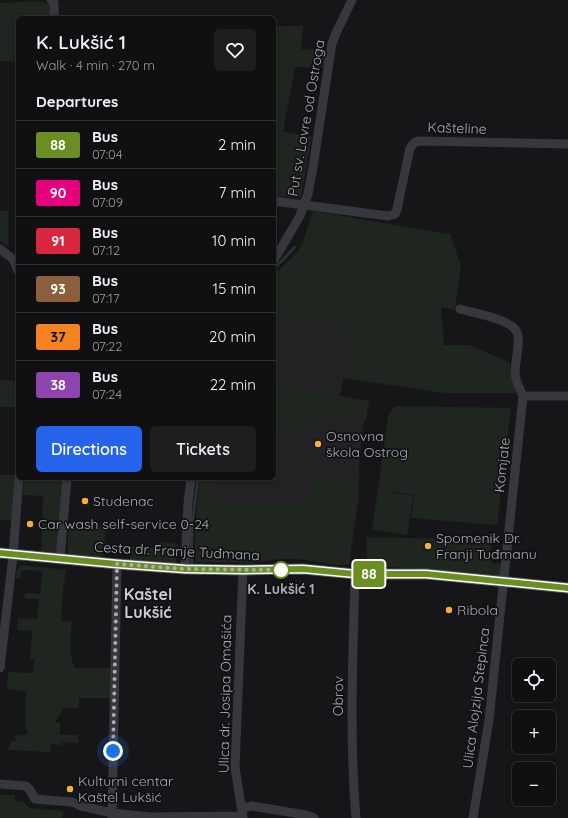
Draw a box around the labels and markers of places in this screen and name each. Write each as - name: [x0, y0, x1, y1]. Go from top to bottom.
- place label: Osnovna škola Ostrog: [326, 427, 408, 461]
- marker: Osnovna škola Ostrog: [313, 439, 323, 449]
- place label: Studenac: [93, 492, 154, 510]
- marker: Studenac: [80, 496, 90, 506]
- place label: Car wash self-service 0-24: [38, 515, 209, 533]
- marker: Car wash self-service 0-24: [25, 519, 35, 529]
- place label: Spomenik Dr. Franji Tuđmanu: [436, 529, 537, 563]
- marker: Spomenik Dr. Franji Tuđmanu: [423, 541, 433, 551]
- marker: K. Lukšić 1: [272, 561, 290, 579]
- place label: K. Lukšić 1: [247, 580, 315, 598]
- place label: Ribola: [457, 601, 498, 619]
- marker: Ribola: [444, 605, 454, 615]
- place label: Kulturni centar Kaštel Lukšić: [78, 772, 174, 806]
- marker: Kulturni centar Kaštel Lukšić: [65, 784, 75, 794]

